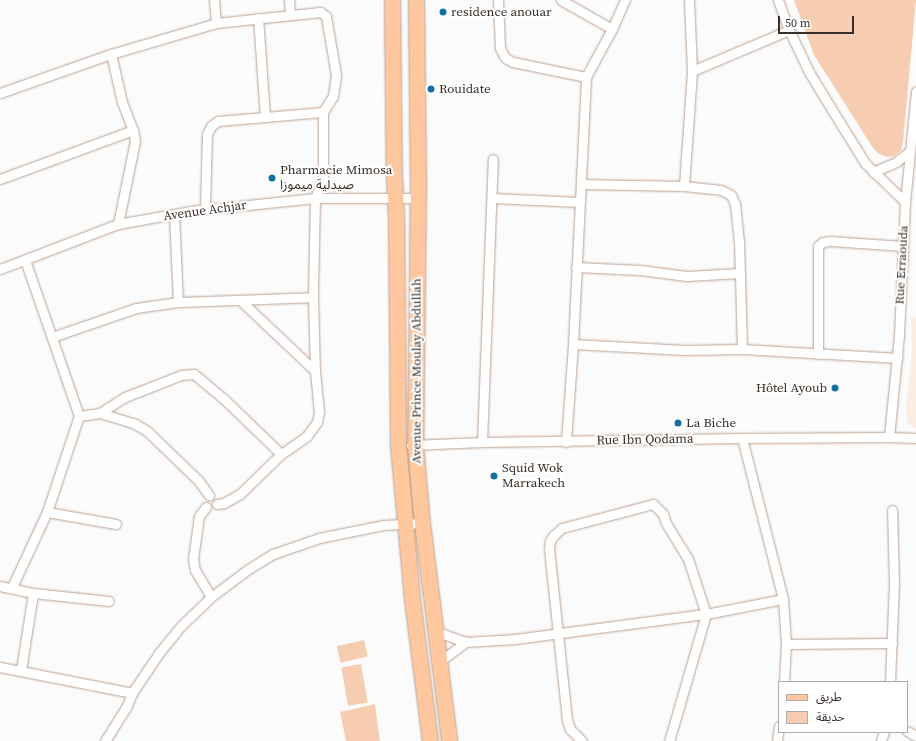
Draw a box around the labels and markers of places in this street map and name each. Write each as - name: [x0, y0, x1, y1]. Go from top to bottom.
- place label: residence anouar: [451, 4, 551, 20]
- marker: residence anouar: [438, 7, 448, 17]
- place label: Rouidate: [439, 81, 491, 97]
- marker: Rouidate: [426, 84, 436, 94]
- place label: Pharmacie Mimosa صيدلية ميموزا: [280, 163, 392, 194]
- marker: Pharmacie Mimosa صيدلية ميموزا: [267, 173, 277, 183]
- place label: Hôtel Ayoub: [756, 380, 827, 396]
- marker: Hôtel Ayoub: [830, 383, 840, 393]
- place label: La Biche: [686, 415, 736, 431]
- marker: La Biche: [673, 418, 683, 428]
- place label: Squid Wok Marrakech: [502, 461, 565, 492]
- marker: Squid Wok Marrakech: [489, 471, 499, 481]

